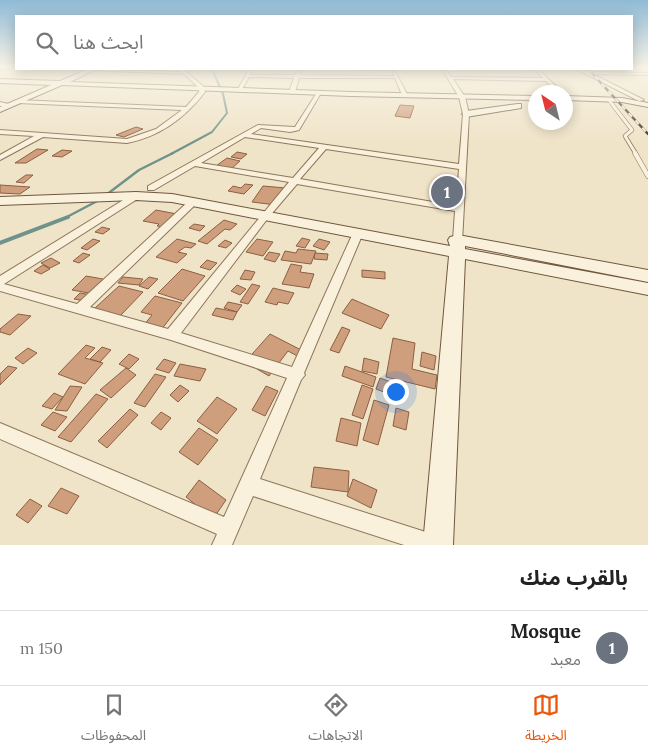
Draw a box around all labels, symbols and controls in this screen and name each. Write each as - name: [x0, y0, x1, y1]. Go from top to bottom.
- search box: [15, 15, 633, 70]
- icon: search: [33, 29, 61, 57]
- text: ابحث هنا: [73, 30, 143, 54]
- north arrow: [528, 85, 573, 130]
- pin: 1: [431, 173, 463, 211]
- your location: [383, 379, 409, 405]
- text: بالقرب منك: [520, 564, 628, 591]
- text: Mosque: [510, 619, 581, 643]
- text: 150 m: [20, 638, 63, 658]
- text: 1: [609, 638, 615, 658]
- text: معبد: [550, 649, 581, 669]
- tab: المحفوظات: [81, 691, 146, 750]
- tab: الاتجاهات: [308, 691, 363, 750]
- tab: الخريطة: [525, 691, 567, 750]

